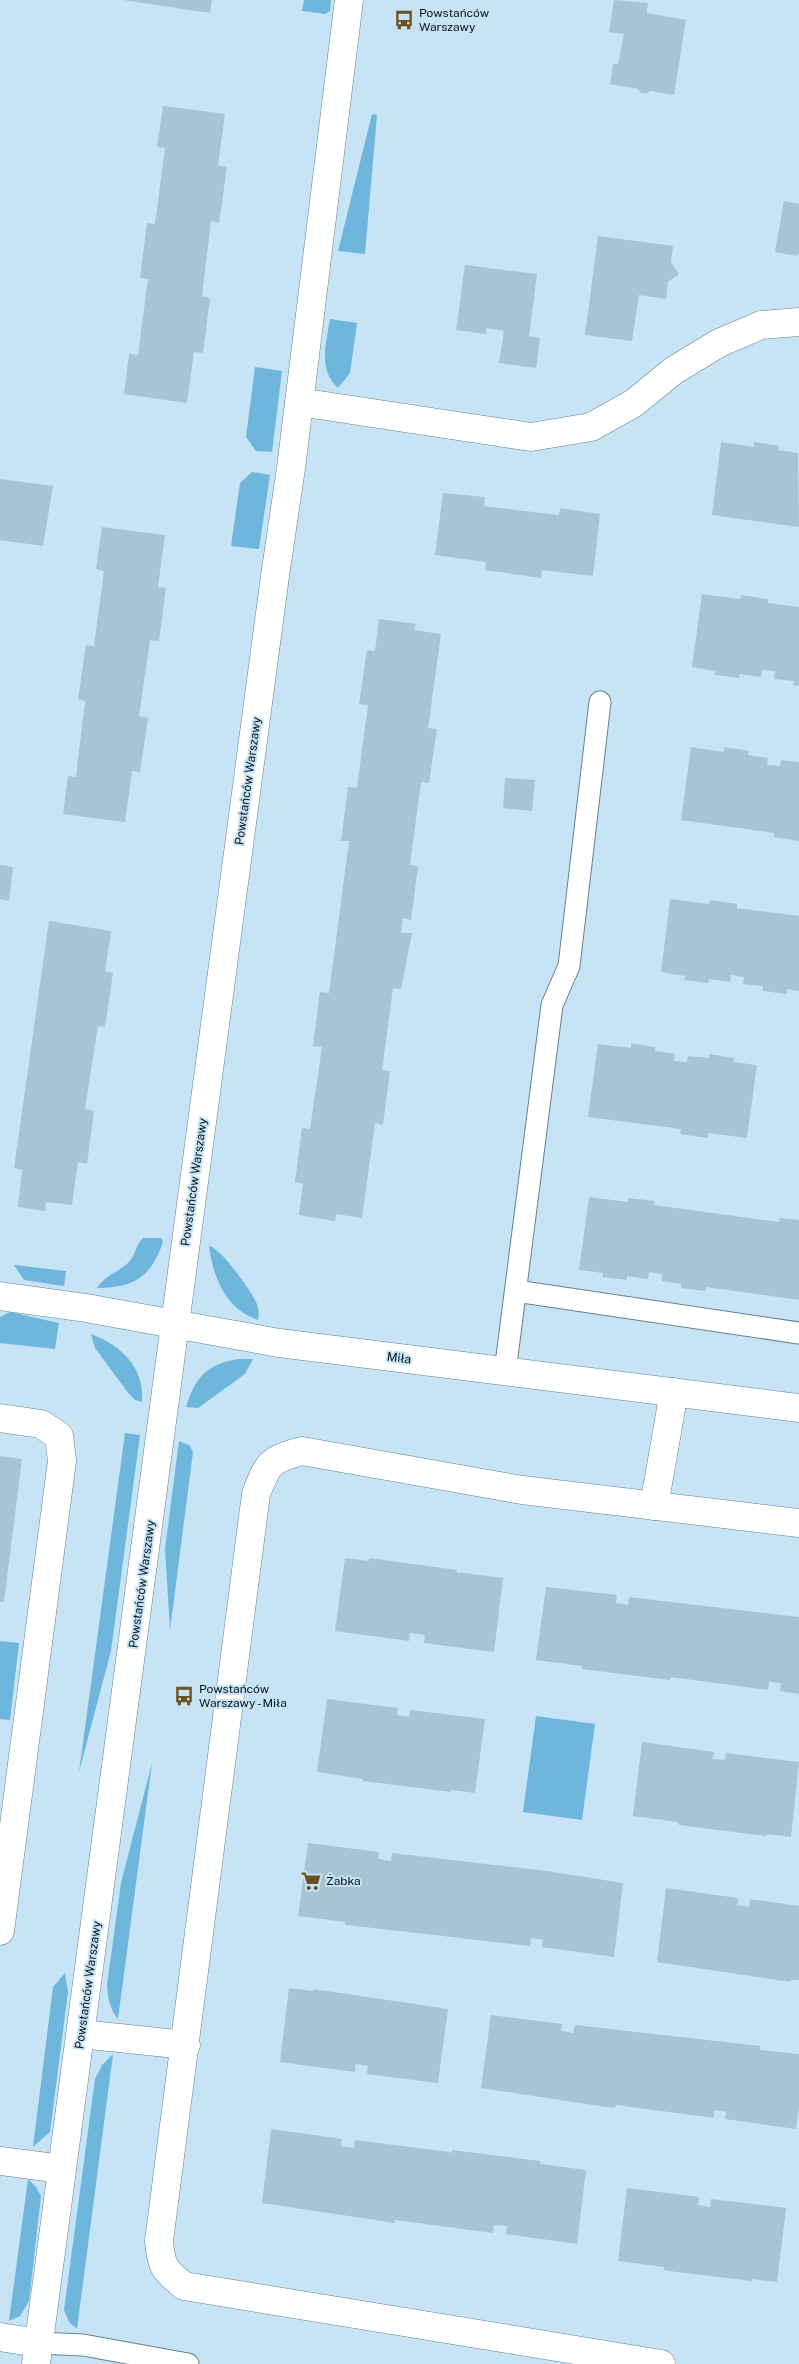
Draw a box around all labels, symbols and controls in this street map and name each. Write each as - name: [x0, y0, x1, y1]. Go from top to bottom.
- place label: Powstańców Warszawy: [419, 6, 490, 34]
- bus stop icon: Powstańców Warszawy: [393, 9, 415, 31]
- street label: Powstańców Warszawy: [232, 716, 264, 846]
- street label: Powstańców Warszawy: [178, 1117, 210, 1247]
- street label: Miła: [386, 1350, 412, 1366]
- street label: Powstańców Warszawy: [126, 1519, 158, 1649]
- place label: Powstańców Warszawy - Miła: [199, 1682, 287, 1710]
- bus stop icon: Powstańców Warszawy - Miła: [173, 1685, 195, 1707]
- supermarket icon: Żabka: [300, 1870, 322, 1892]
- place label: Żabka: [326, 1874, 361, 1888]
- street label: Powstańców Warszawy: [72, 1920, 104, 2050]

